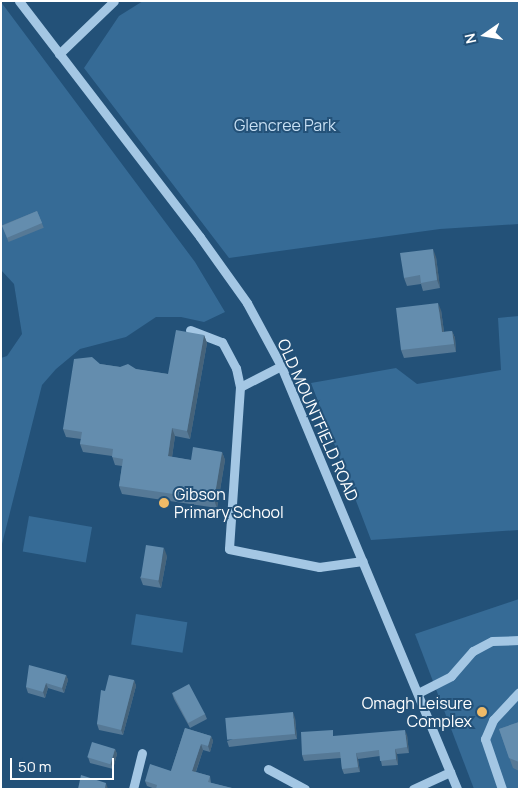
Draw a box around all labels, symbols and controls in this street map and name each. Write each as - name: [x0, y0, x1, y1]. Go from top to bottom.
- north arrow: [460, 10, 510, 60]
- text: N: [460, 31, 480, 46]
- park label: Glencree Park: [234, 115, 336, 135]
- street label: OLD MOUNTFIELD ROAD: [274, 336, 362, 504]
- place label: Gibson Primary School: [174, 484, 284, 522]
- marker: Gibson Primary School: [158, 497, 170, 509]
- place label: Omagh Leisure Complex: [362, 693, 472, 731]
- marker: Omagh Leisure Complex: [476, 706, 488, 718]
- scale bar: [12, 748, 116, 780]
- text: 50 m: [18, 756, 52, 777]

